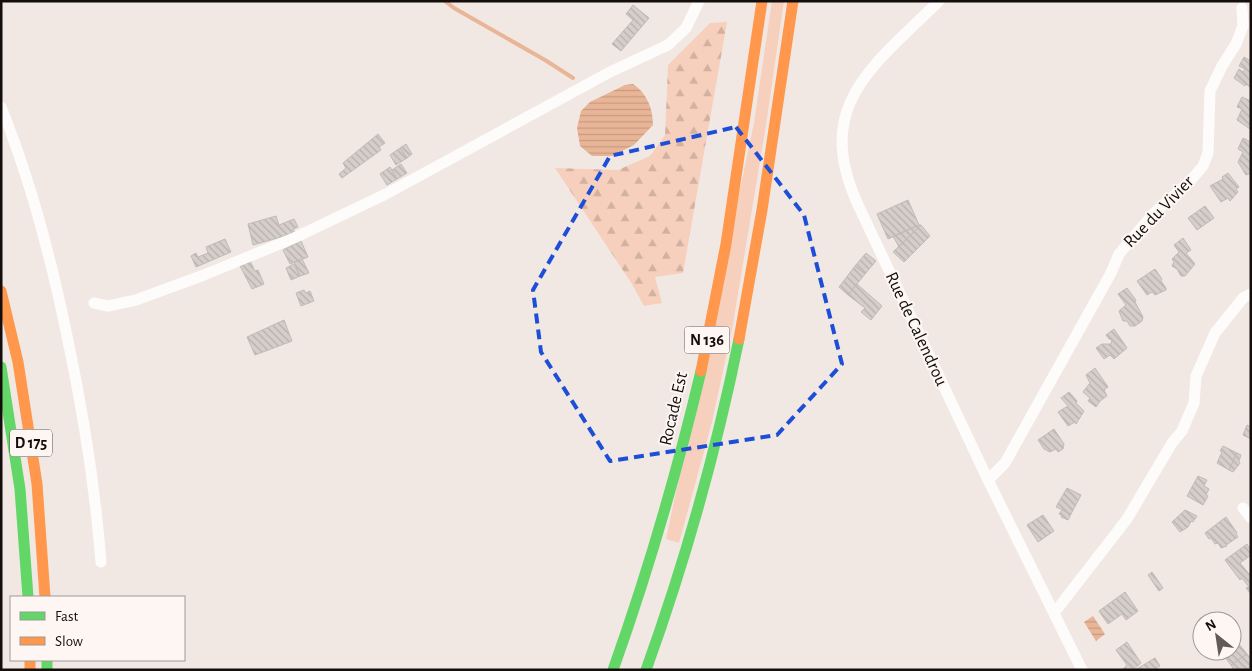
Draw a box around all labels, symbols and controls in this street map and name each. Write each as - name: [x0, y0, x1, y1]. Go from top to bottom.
- street label: Rue du Vivier: [1121, 172, 1198, 251]
- street label: Rue de Calendrou: [882, 269, 950, 389]
- road number: N 136: [684, 326, 730, 354]
- street label: Rocade Est: [657, 370, 691, 448]
- road number: D 175: [10, 429, 52, 456]
- legend: [10, 596, 185, 661]
- text: Fast: [55, 609, 79, 624]
- north arrow: [1192, 611, 1242, 661]
- text: N: [1203, 617, 1219, 634]
- text: Slow: [55, 634, 83, 649]

